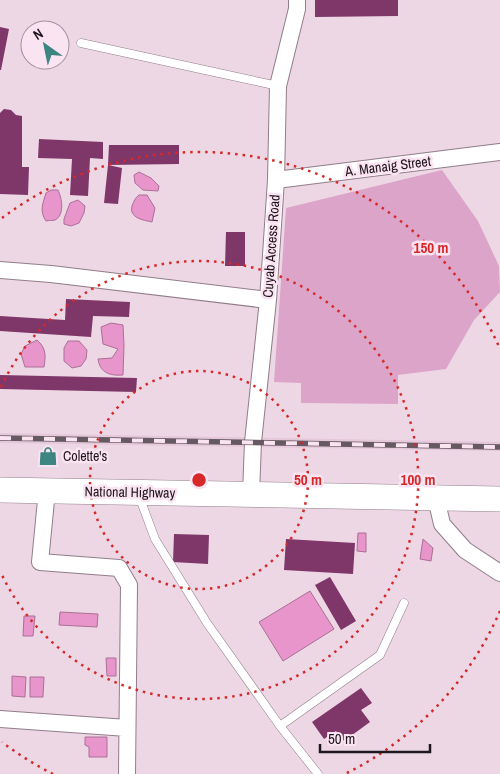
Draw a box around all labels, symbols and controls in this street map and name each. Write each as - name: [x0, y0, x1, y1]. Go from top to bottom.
- north arrow: [20, 20, 70, 70]
- text: N: [30, 24, 46, 44]
- street label: A. Manaig Street: [343, 152, 432, 180]
- street label: Cuyab Access Road: [258, 194, 284, 298]
- text: 150 m: [414, 237, 448, 258]
- shop icon: Colette's: [37, 445, 59, 467]
- place label: Colette's: [63, 447, 108, 465]
- text: 50 m: [294, 469, 322, 490]
- text: 100 m: [401, 469, 435, 490]
- centre of rings: [190, 471, 208, 489]
- street label: National Highway: [85, 482, 176, 502]
- scale bar: [320, 722, 430, 754]
- text: 50 m: [328, 728, 355, 749]

